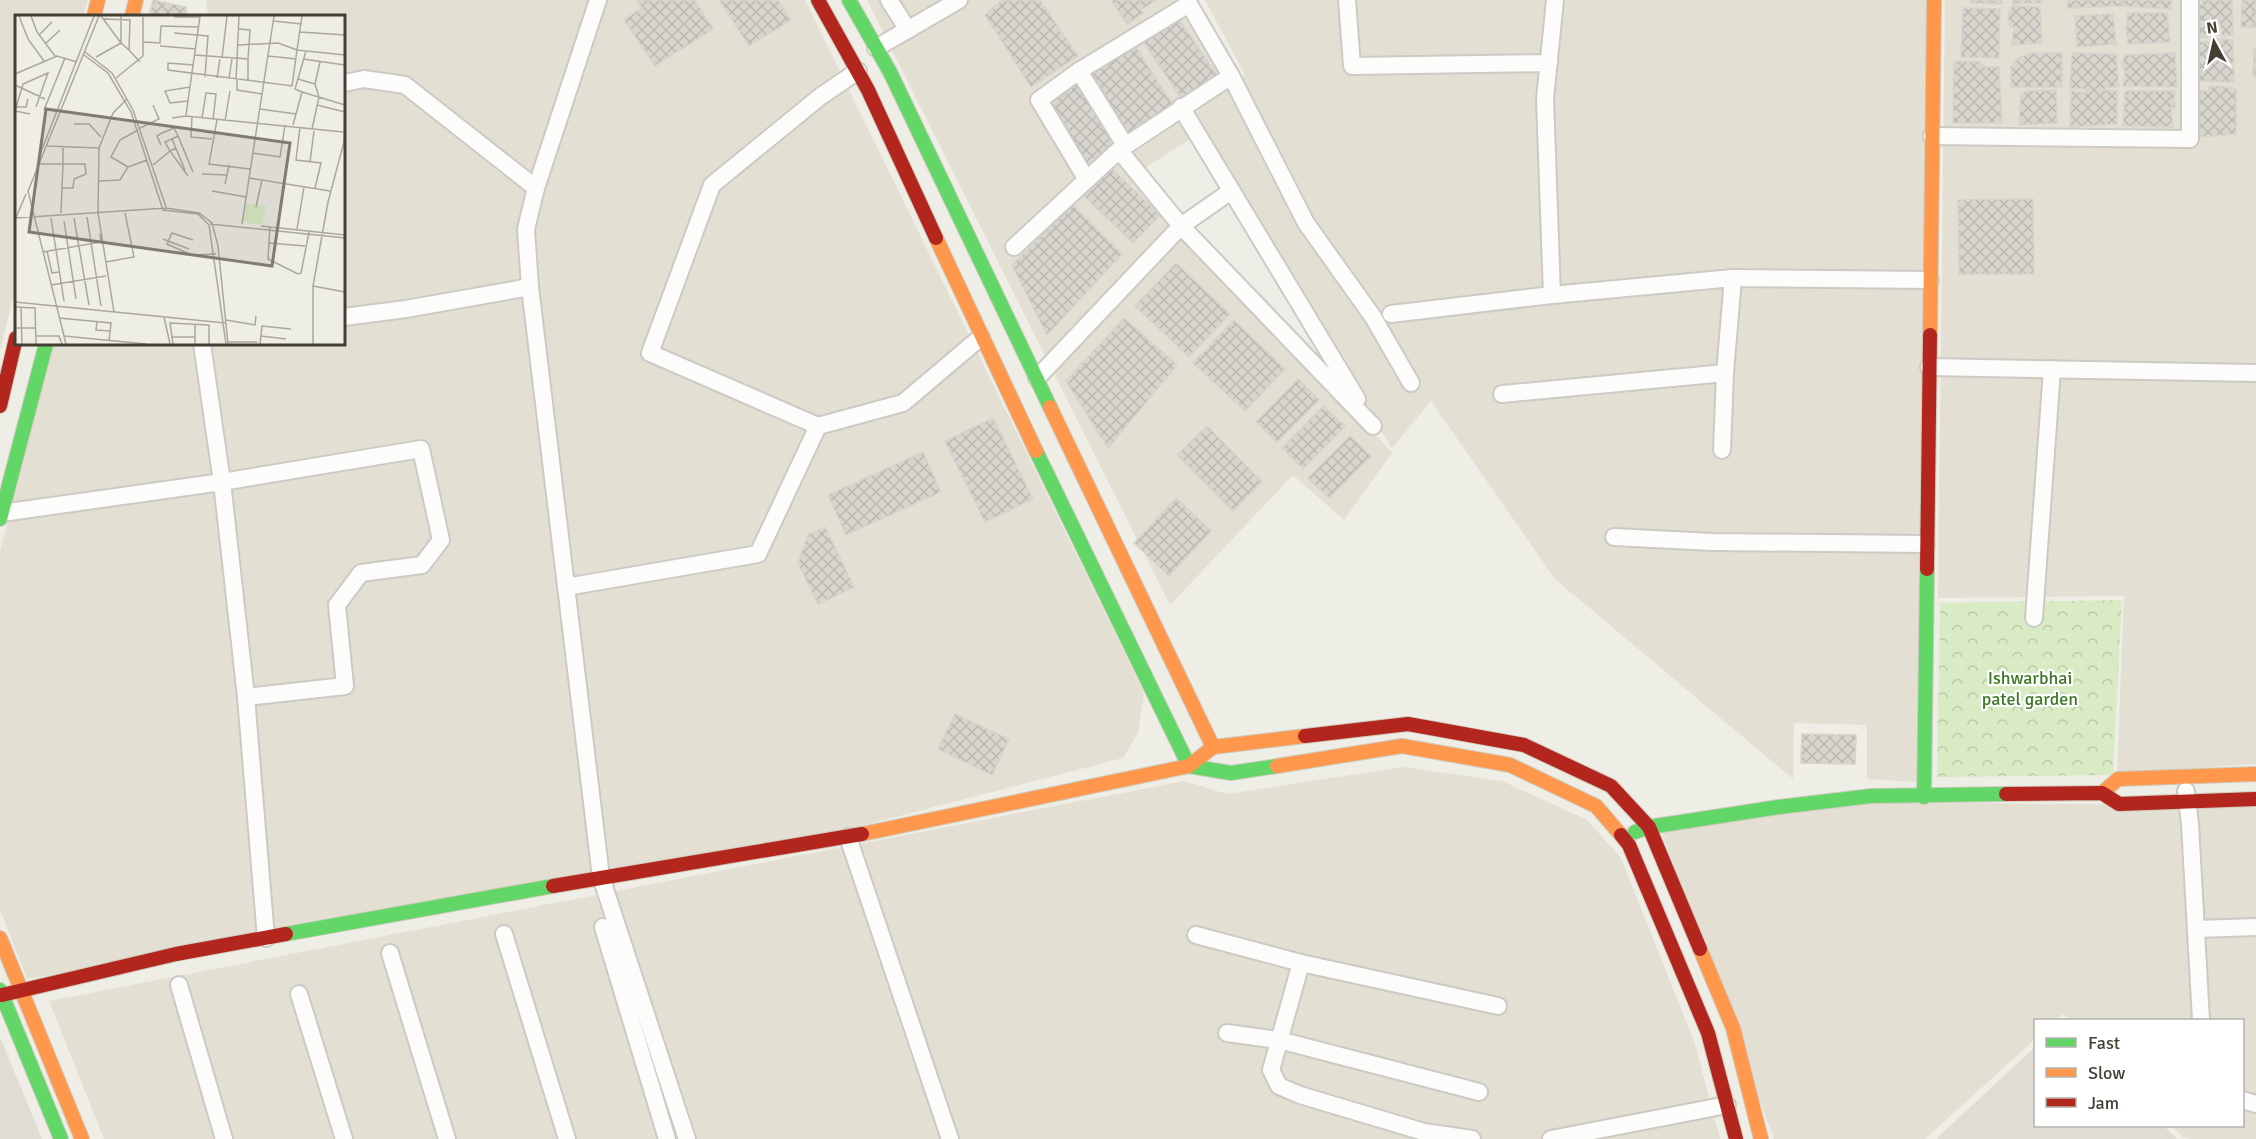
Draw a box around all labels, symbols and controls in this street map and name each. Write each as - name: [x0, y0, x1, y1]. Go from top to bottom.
- north arrow: [2184, 12, 2244, 72]
- inset map: [15, 15, 345, 345]
- text: N: [2205, 17, 2219, 39]
- park label: Ishwarbhai patel garden: [1982, 667, 2078, 710]
- legend: [2034, 1019, 2244, 1127]
- text: Fast: [2088, 1032, 2120, 1054]
- text: Slow: [2088, 1062, 2125, 1084]
- text: Jam: [2088, 1092, 2119, 1114]

